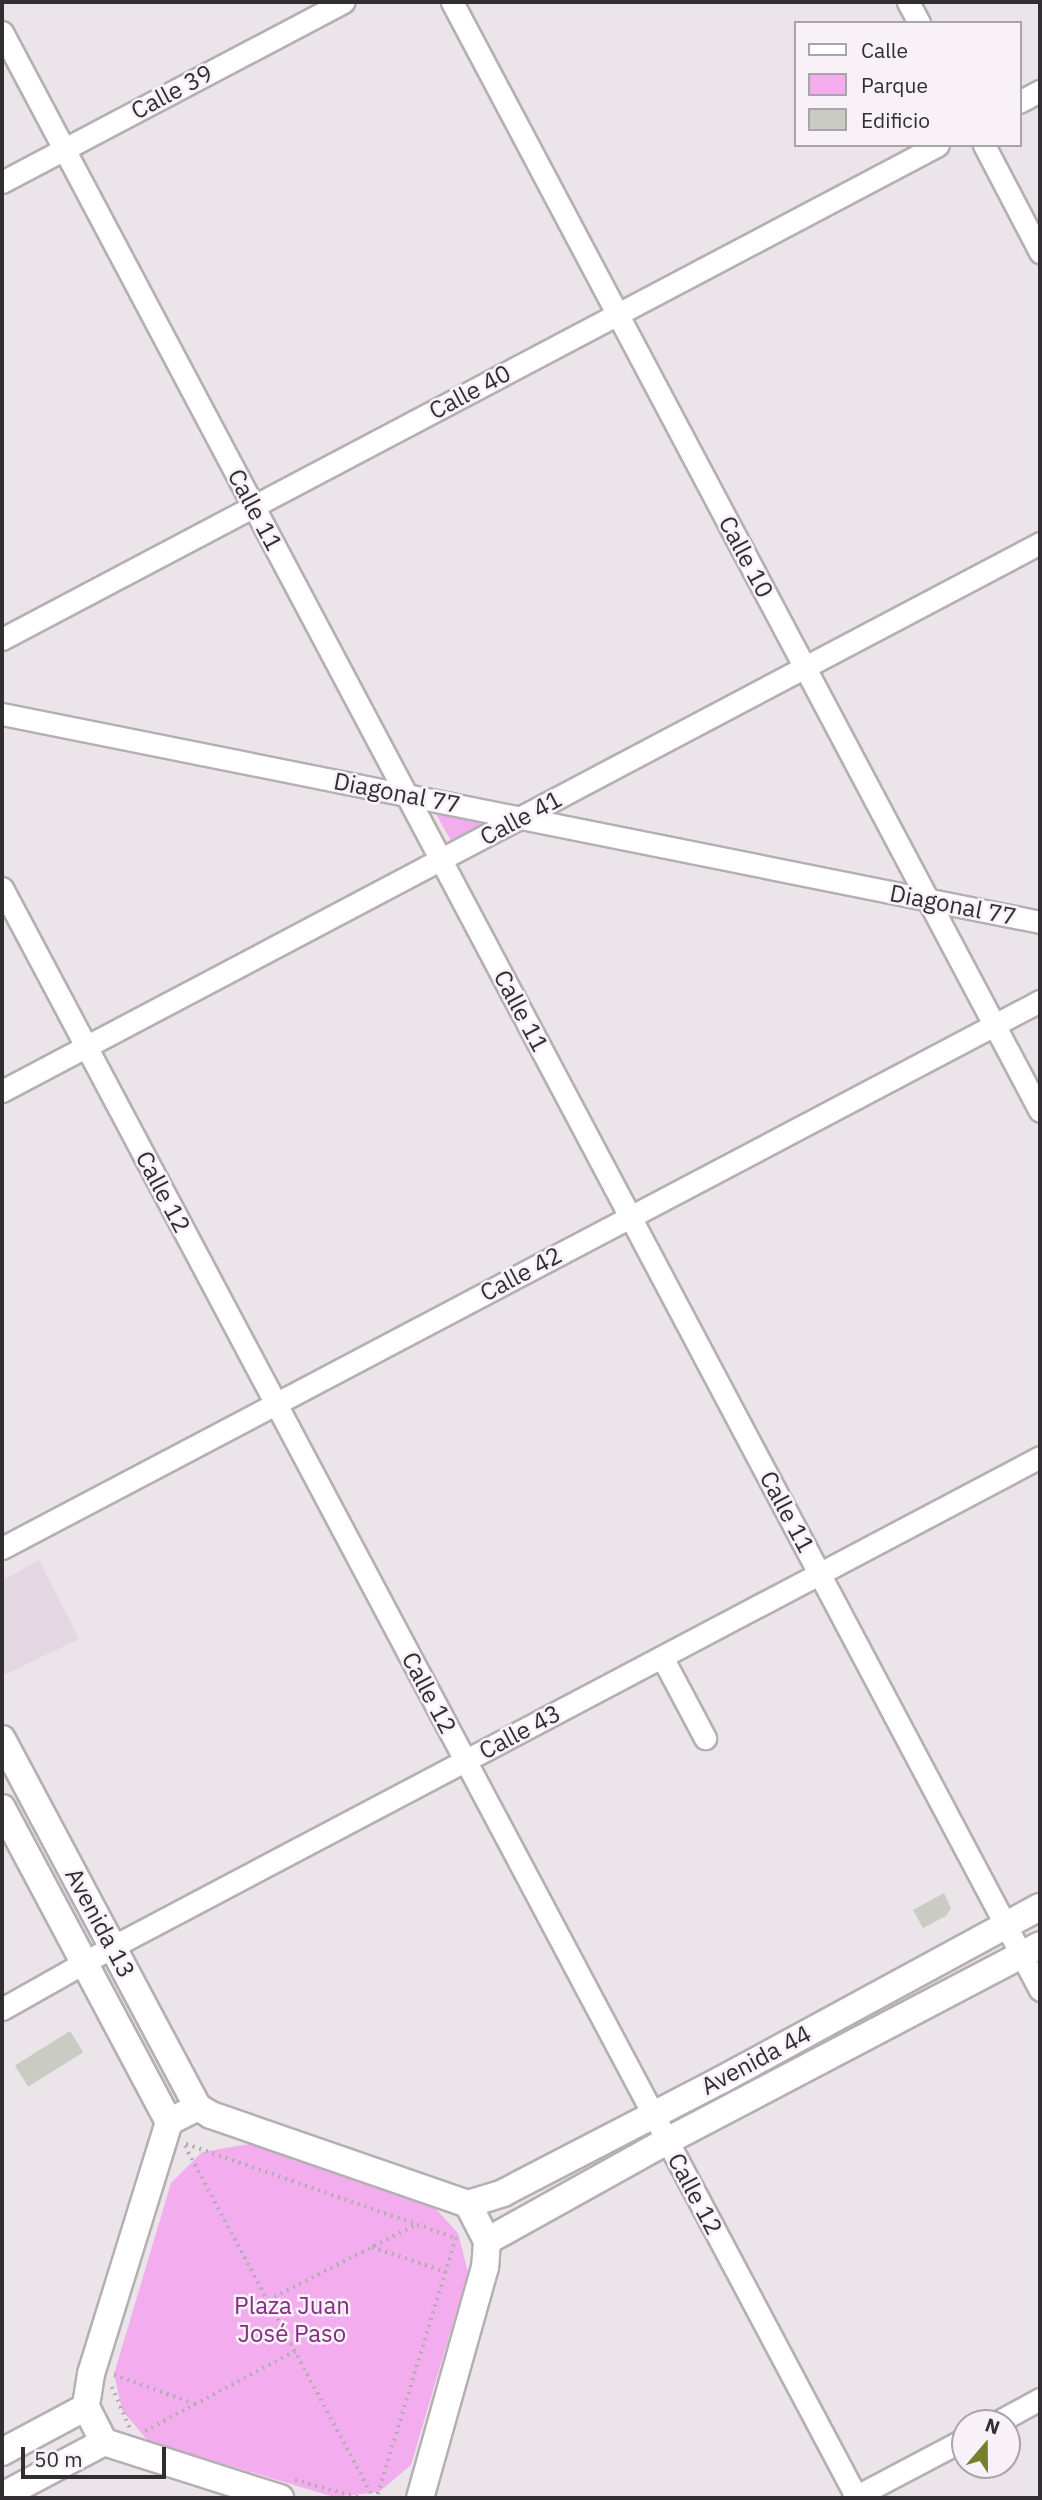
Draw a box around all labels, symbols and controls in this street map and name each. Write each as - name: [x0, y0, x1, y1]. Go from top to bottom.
- legend: [794, 21, 1021, 147]
- text: Calle: [861, 36, 908, 64]
- street label: Calle 39: [126, 59, 218, 125]
- text: Parque: [861, 71, 928, 99]
- text: Edificio: [861, 106, 930, 134]
- street label: Calle 40: [424, 359, 516, 425]
- street label: Calle 11: [222, 464, 288, 556]
- street label: Calle 10: [713, 511, 779, 603]
- street label: Diagonal 77: [331, 767, 463, 819]
- street label: Calle 41: [475, 785, 567, 851]
- street label: Diagonal 77: [887, 879, 1019, 931]
- street label: Calle 11: [488, 965, 554, 1057]
- street label: Calle 12: [130, 1146, 196, 1238]
- street label: Calle 42: [475, 1241, 567, 1307]
- street label: Calle 11: [754, 1466, 820, 1558]
- street label: Calle 12: [396, 1647, 462, 1739]
- street label: Calle 43: [474, 1699, 566, 1765]
- street label: Avenida 13: [59, 1863, 141, 1983]
- street label: Avenida 44: [696, 2019, 816, 2101]
- street label: Calle 12: [662, 2148, 728, 2240]
- park label: Plaza Juan José Paso: [234, 2292, 350, 2348]
- north arrow: [951, 2409, 1021, 2479]
- text: N: [982, 2413, 1003, 2440]
- scale bar: [24, 2434, 170, 2478]
- text: 50 m: [34, 2445, 83, 2473]

